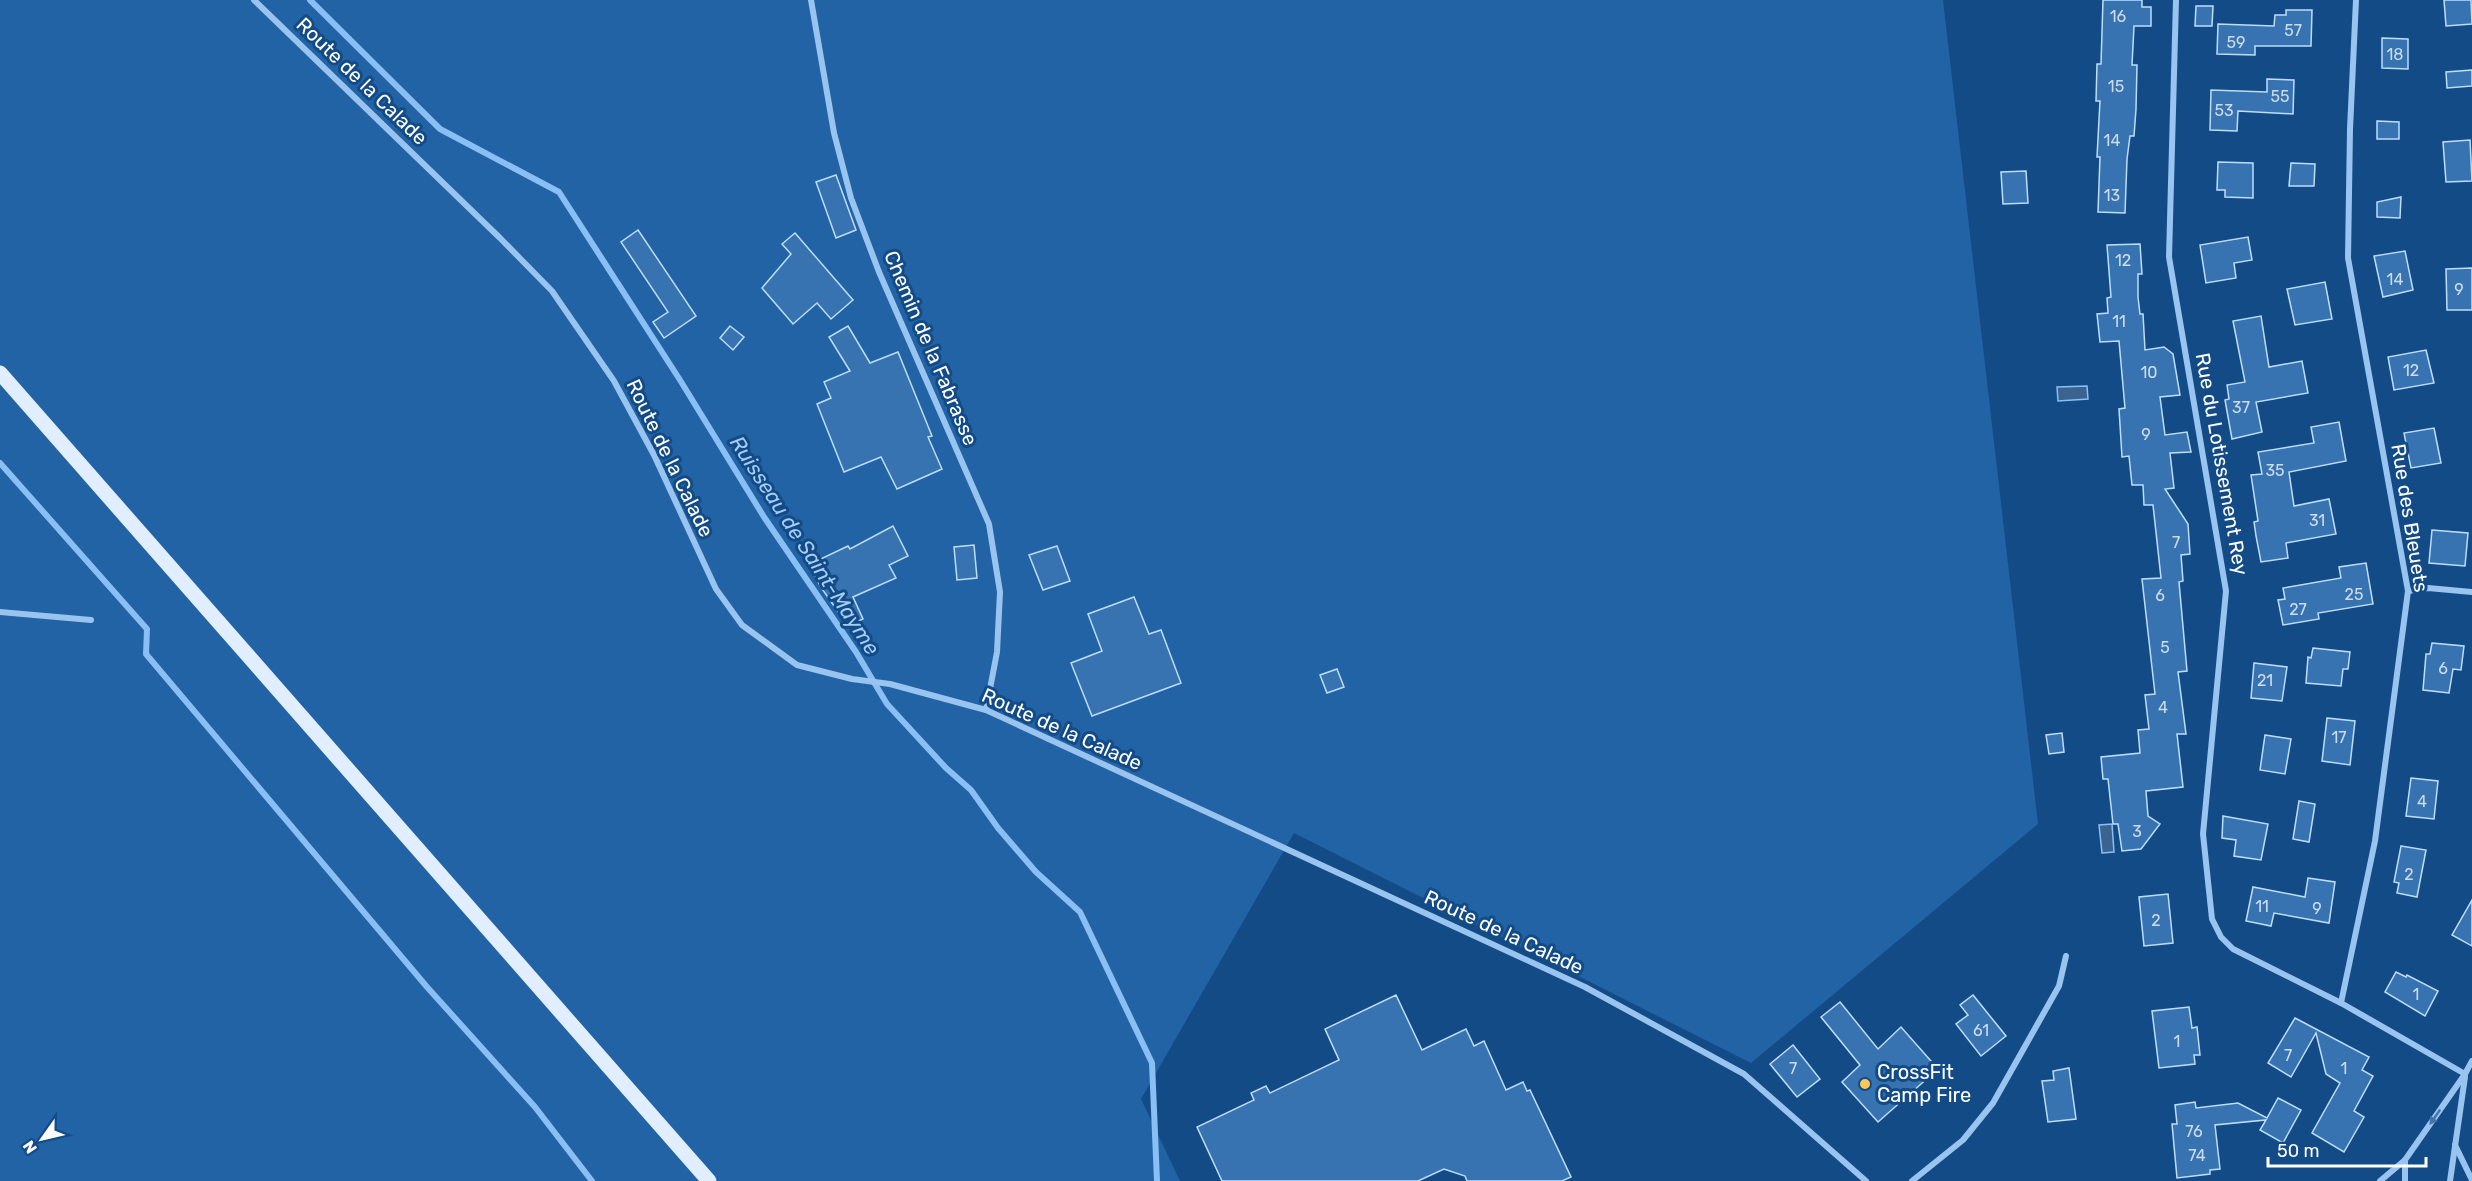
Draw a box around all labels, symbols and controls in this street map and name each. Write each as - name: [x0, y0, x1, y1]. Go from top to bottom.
- house number: 16: [2110, 7, 2127, 26]
- street label: Route de la Calade: [292, 12, 432, 150]
- house number: 57: [2284, 21, 2302, 40]
- house number: 59: [2227, 33, 2246, 52]
- house number: 18: [2386, 45, 2404, 64]
- house number: 15: [2108, 77, 2124, 96]
- house number: 55: [2270, 87, 2290, 106]
- house number: 53: [2214, 101, 2234, 120]
- house number: 14: [2104, 131, 2120, 150]
- house number: 13: [2104, 186, 2120, 205]
- street label: Chemin de la Fabrasse: [879, 247, 983, 449]
- house number: 12: [2115, 251, 2131, 270]
- house number: 14: [2387, 270, 2403, 289]
- house number: 9: [2454, 280, 2464, 299]
- house number: 11: [2112, 312, 2126, 331]
- street label: Rue du Lotissement Rey: [2191, 351, 2253, 577]
- house number: 12: [2403, 361, 2419, 380]
- house number: 10: [2140, 363, 2158, 382]
- street label: Route de la Calade: [621, 375, 719, 541]
- house number: 37: [2232, 398, 2250, 417]
- house number: 9: [2141, 425, 2151, 444]
- water label: Ruisseau de Saint-Mayme: [725, 431, 885, 659]
- street label: Rue des Bleuets: [2386, 442, 2434, 594]
- house number: 35: [2265, 461, 2285, 480]
- house number: 31: [2309, 511, 2325, 530]
- house number: 7: [2172, 533, 2180, 552]
- house number: 25: [2345, 585, 2363, 604]
- house number: 6: [2155, 586, 2165, 605]
- house number: 27: [2289, 600, 2307, 619]
- house number: 5: [2160, 638, 2170, 657]
- house number: 6: [2438, 659, 2448, 678]
- house number: 21: [2257, 671, 2273, 690]
- street label: Route de la Calade: [978, 683, 1146, 775]
- house number: 4: [2158, 698, 2168, 717]
- house number: 17: [2331, 728, 2347, 747]
- house number: 4: [2417, 792, 2427, 811]
- house number: 3: [2132, 822, 2142, 841]
- house number: 2: [2404, 865, 2414, 884]
- street label: Route de la Calade: [1421, 885, 1587, 979]
- house number: 11: [2255, 897, 2269, 916]
- house number: 9: [2312, 899, 2322, 918]
- house number: 2: [2151, 911, 2161, 930]
- house number: 1: [2413, 985, 2419, 1004]
- house number: 61: [1973, 1021, 1989, 1040]
- house number: 1: [2174, 1032, 2180, 1051]
- house number: 7: [2284, 1046, 2292, 1065]
- house number: 7: [1789, 1059, 1797, 1078]
- house number: 1: [2341, 1059, 2347, 1078]
- place label: CrossFit Camp Fire: [1877, 1060, 1971, 1107]
- marker: CrossFit Camp Fire: [1858, 1077, 1872, 1091]
- one-way arrow: [2429, 1108, 2441, 1124]
- north arrow: [12, 1109, 72, 1169]
- house number: 76: [2185, 1122, 2203, 1141]
- scale bar: [2268, 1130, 2426, 1168]
- text: N: [19, 1137, 41, 1157]
- text: 50 m: [2277, 1140, 2320, 1162]
- house number: 74: [2188, 1146, 2206, 1165]

